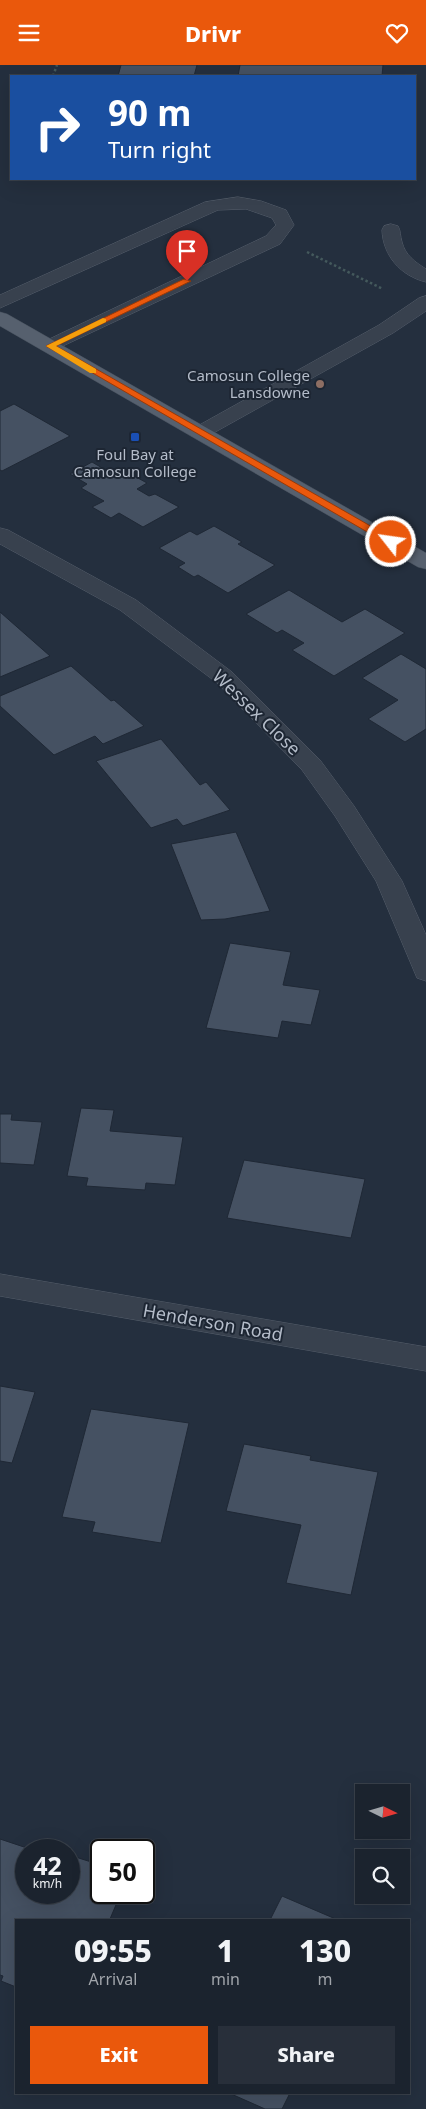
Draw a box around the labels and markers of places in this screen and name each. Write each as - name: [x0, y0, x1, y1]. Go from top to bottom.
- pin: [166, 230, 208, 281]
- place label: Camosun College Lansdowne: [187, 365, 310, 402]
- marker: Camosun College Lansdowne: [314, 378, 326, 390]
- marker: Foul Bay at Camosun College: [129, 431, 141, 443]
- place label: Foul Bay at Camosun College: [73, 444, 197, 481]

